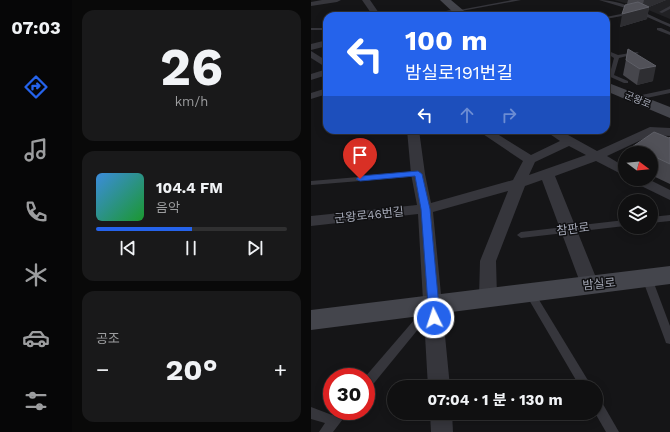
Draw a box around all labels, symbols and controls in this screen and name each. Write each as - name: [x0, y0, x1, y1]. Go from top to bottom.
- text: 07:03: [11, 17, 61, 38]
- text: 100 m: [405, 24, 488, 57]
- icon: left: [339, 28, 391, 80]
- text: 26: [160, 37, 223, 98]
- text: 밤실로191번길: [405, 62, 513, 83]
- icon: directions: [22, 73, 50, 101]
- street label: 군왕로: [623, 89, 653, 110]
- text: km/h: [175, 94, 208, 109]
- icon: left: [414, 104, 436, 126]
- icon: ahead: [456, 104, 478, 126]
- icon: right: [498, 104, 520, 126]
- icon: music: [22, 136, 50, 164]
- pin: [343, 138, 377, 179]
- icon: arrive: [349, 144, 371, 166]
- north arrow: [618, 146, 658, 186]
- map controls: [618, 146, 658, 234]
- text: 104.4 FM: [156, 179, 223, 197]
- button: layers: [618, 194, 658, 234]
- icon: phone: [22, 198, 50, 226]
- text: 음악: [156, 200, 180, 215]
- street label: 군왕로46번길: [334, 204, 404, 226]
- street label: 참판로: [556, 220, 590, 238]
- icon: previous: [117, 237, 139, 259]
- icon: pause: [180, 237, 202, 259]
- icon: next: [244, 237, 266, 259]
- icon: climate: [22, 261, 50, 289]
- street label: 밤실로: [582, 275, 616, 293]
- position arrow: [413, 297, 455, 339]
- icon: car: [22, 324, 50, 352]
- text: 공조: [96, 331, 120, 346]
- text: 20°: [165, 352, 218, 387]
- text: −: [96, 357, 109, 382]
- text: +: [274, 357, 287, 382]
- speed limit sign: 30: [323, 368, 375, 420]
- icon: filters: [22, 387, 50, 415]
- text: 07:04 · 1 분 · 130 m: [427, 391, 563, 409]

